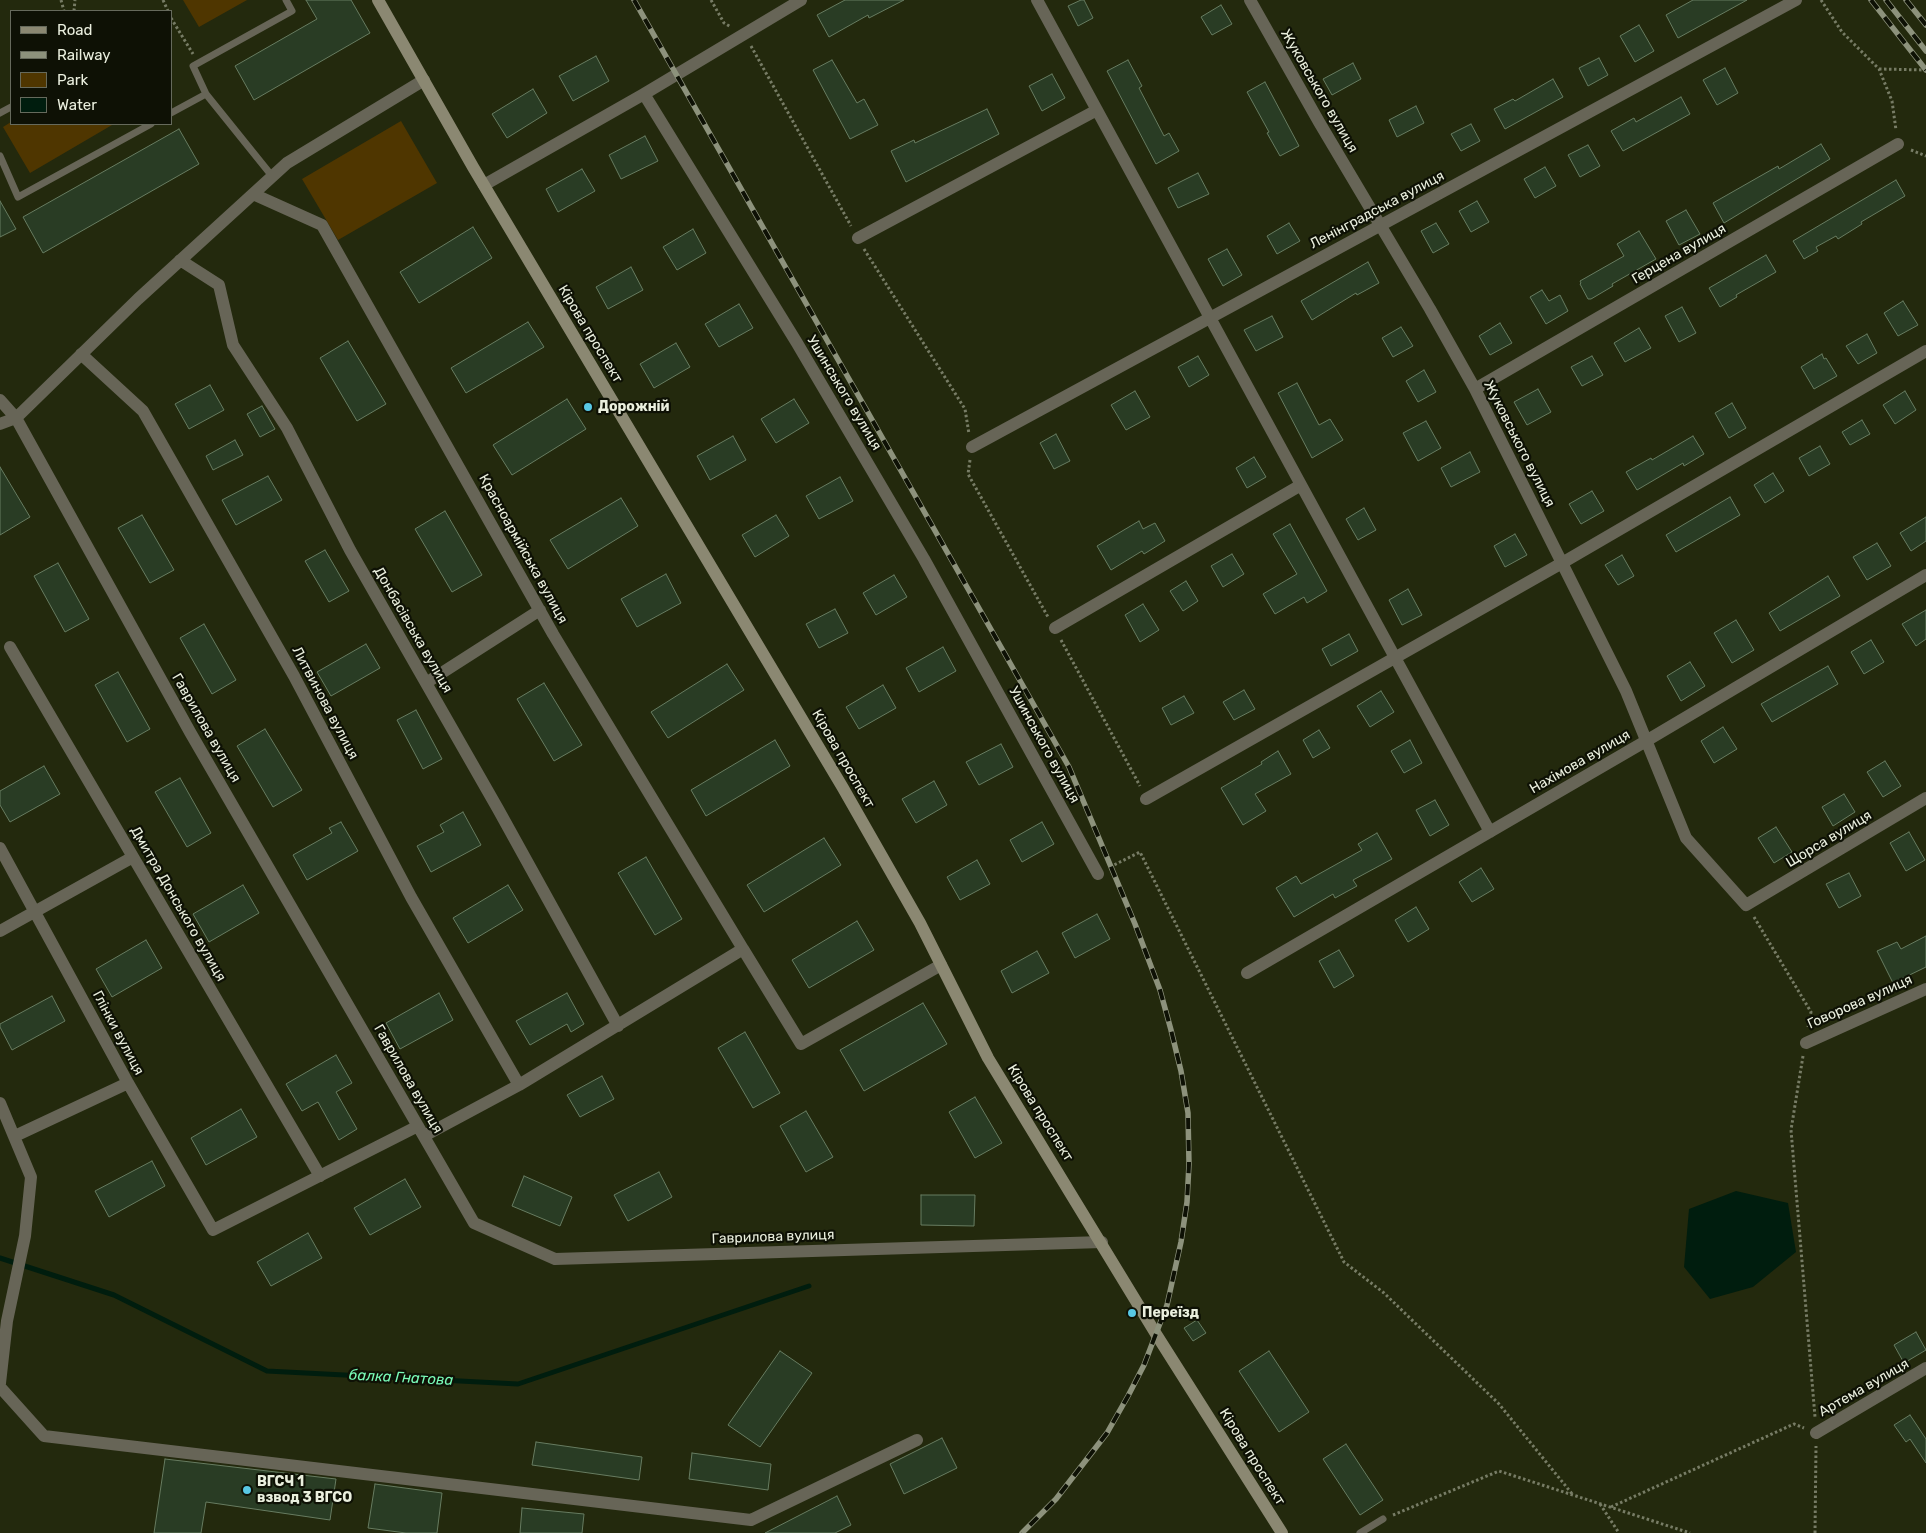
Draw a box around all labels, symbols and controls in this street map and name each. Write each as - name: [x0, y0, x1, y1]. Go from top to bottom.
- legend: [10, 10, 172, 125]
- text: Road: [57, 21, 93, 39]
- street label: Жуковського вулиця: [1277, 26, 1361, 156]
- text: Railway: [57, 46, 111, 64]
- text: Park: [57, 71, 88, 89]
- text: Water: [57, 96, 97, 114]
- street label: Ленінградська вулиця: [1307, 167, 1447, 253]
- street label: Герцена вулиця: [1629, 220, 1729, 288]
- street label: Кірова проспект: [554, 282, 626, 386]
- street label: Ушинського вулиця: [803, 333, 885, 453]
- street label: Жуковського вулиця: [1480, 378, 1558, 510]
- place label: Дорожній: [598, 399, 670, 415]
- marker: Дорожній: [582, 401, 594, 413]
- street label: Красноармійська вулиця: [475, 471, 571, 627]
- street label: Донбасівська вулиця: [370, 564, 456, 696]
- street label: Литвинова вулиця: [288, 644, 362, 762]
- street label: Гаврилова вулиця: [168, 671, 244, 785]
- street label: Ушинського вулиця: [1005, 684, 1083, 806]
- street label: Кірова проспект: [808, 707, 878, 811]
- street label: Нахімова вулиця: [1527, 726, 1633, 798]
- street label: Щорса вулиця: [1783, 807, 1875, 871]
- street label: Дмитра Донського вулиця: [127, 823, 229, 985]
- street label: Говорова вулиця: [1805, 971, 1915, 1033]
- street label: Глінки вулиця: [89, 988, 147, 1078]
- street label: Гаврилова вулиця: [370, 1022, 446, 1136]
- street label: Кірова проспект: [1003, 1062, 1077, 1164]
- street label: Гаврилова вулиця: [711, 1226, 835, 1248]
- place label: Переїзд: [1142, 1305, 1199, 1321]
- marker: Переїзд: [1126, 1307, 1138, 1319]
- street label: Артема вулиця: [1816, 1355, 1912, 1421]
- water label: балка Гнатова: [348, 1366, 454, 1390]
- street label: Кірова проспект: [1215, 1406, 1289, 1508]
- place label: ВГСЧ 1 взвод 3 ВГСО: [257, 1474, 352, 1506]
- marker: ВГСЧ 1 взвод 3 ВГСО: [241, 1484, 253, 1496]

